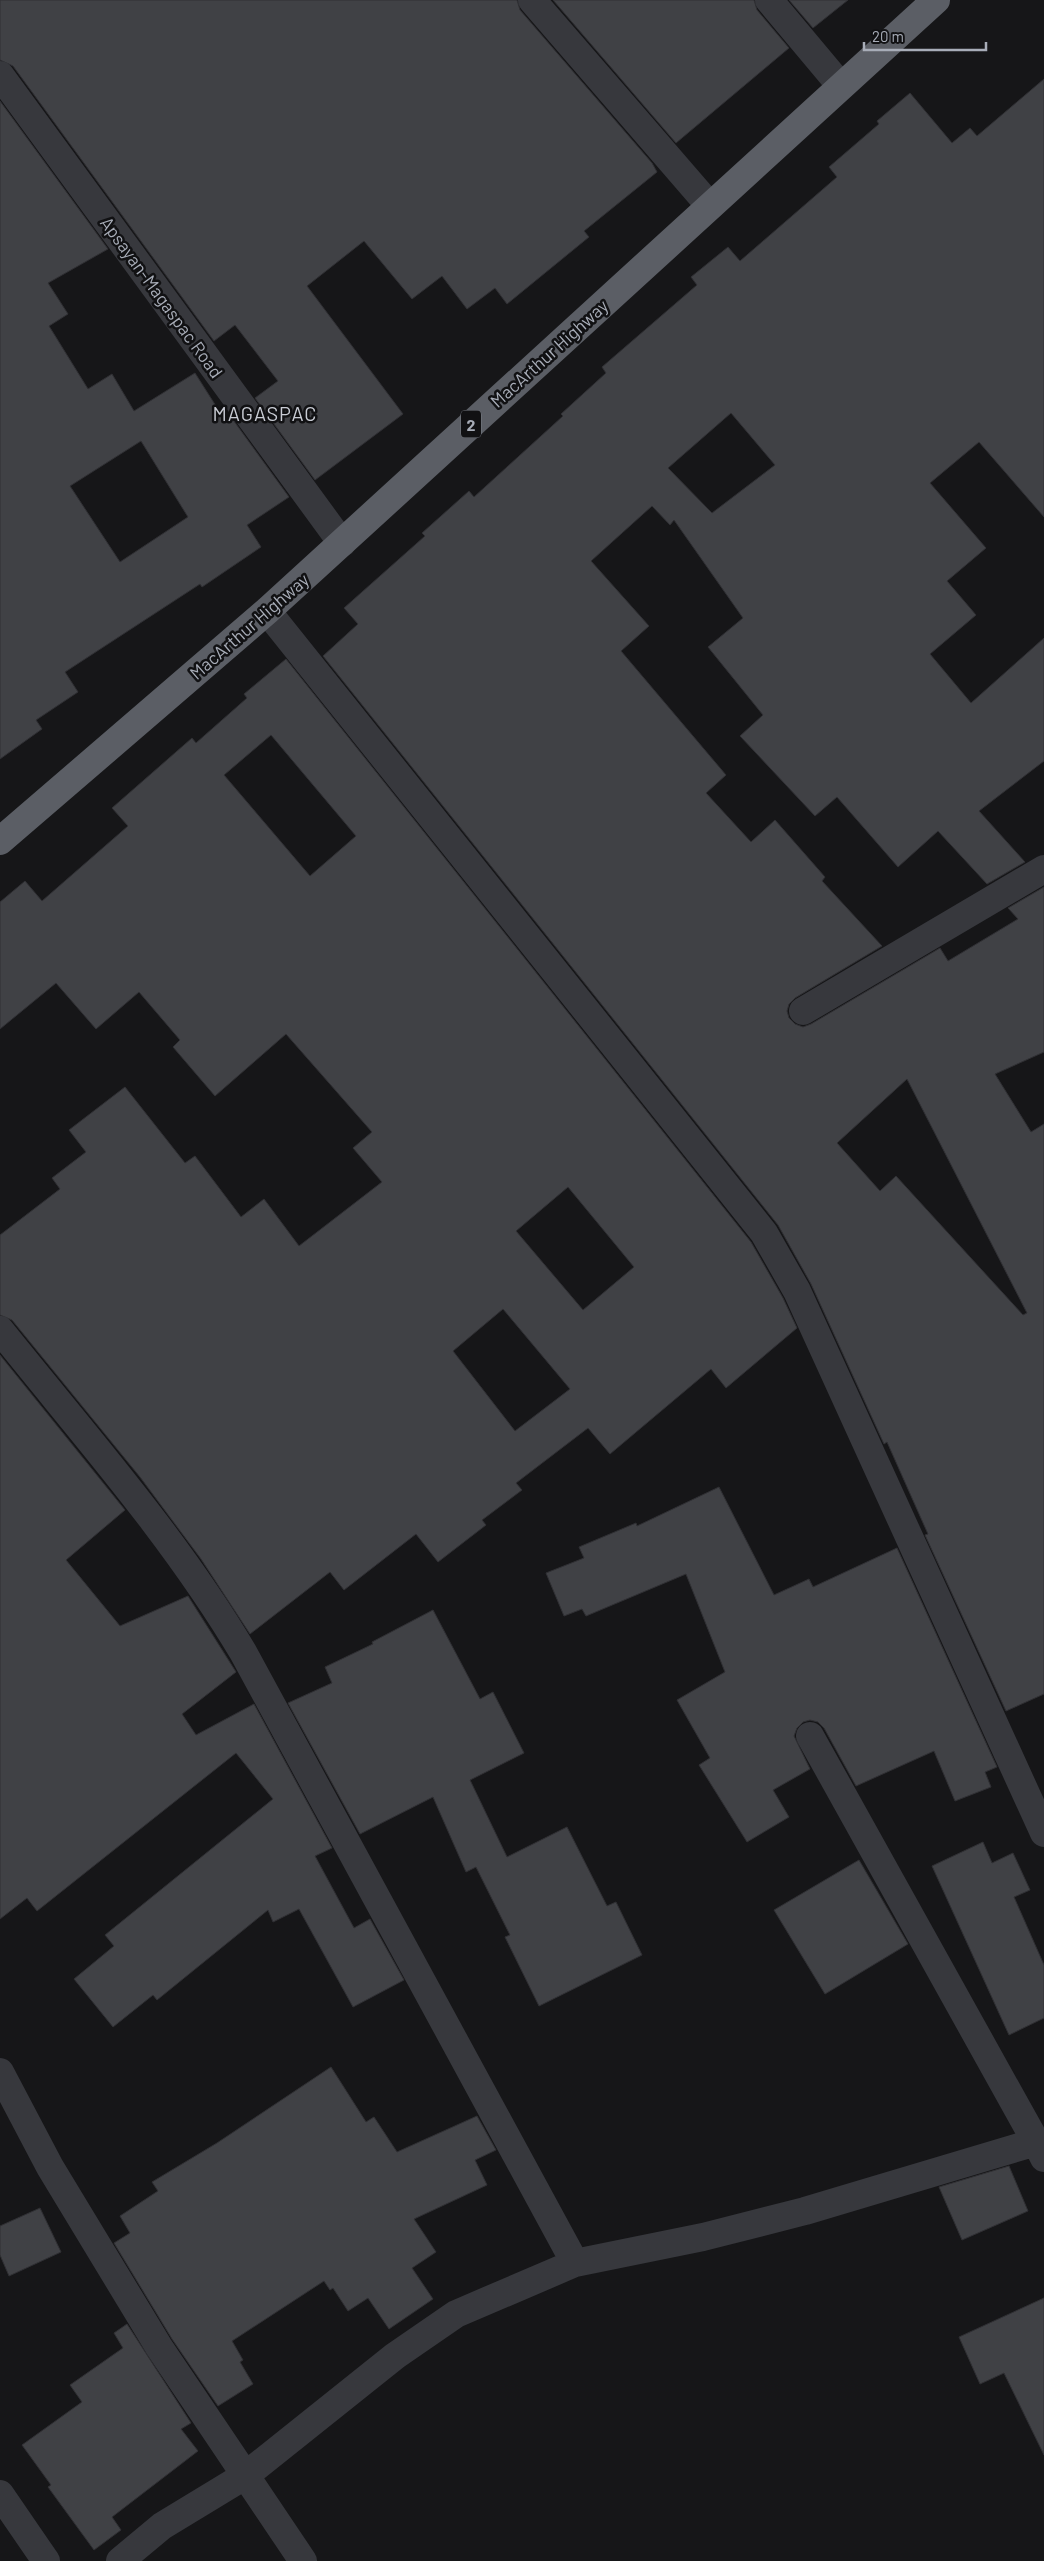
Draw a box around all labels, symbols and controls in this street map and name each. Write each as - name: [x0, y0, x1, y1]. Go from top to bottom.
- scale bar: [864, 20, 986, 52]
- text: 20 m: [872, 27, 904, 45]
- street label: Apsayan-Magaspac Road: [96, 212, 228, 382]
- street label: MacArthur Highway: [486, 294, 612, 412]
- district label: MAGASPAC: [213, 401, 317, 425]
- road number: 2: [461, 410, 481, 438]
- street label: MacArthur Highway: [185, 568, 313, 684]

